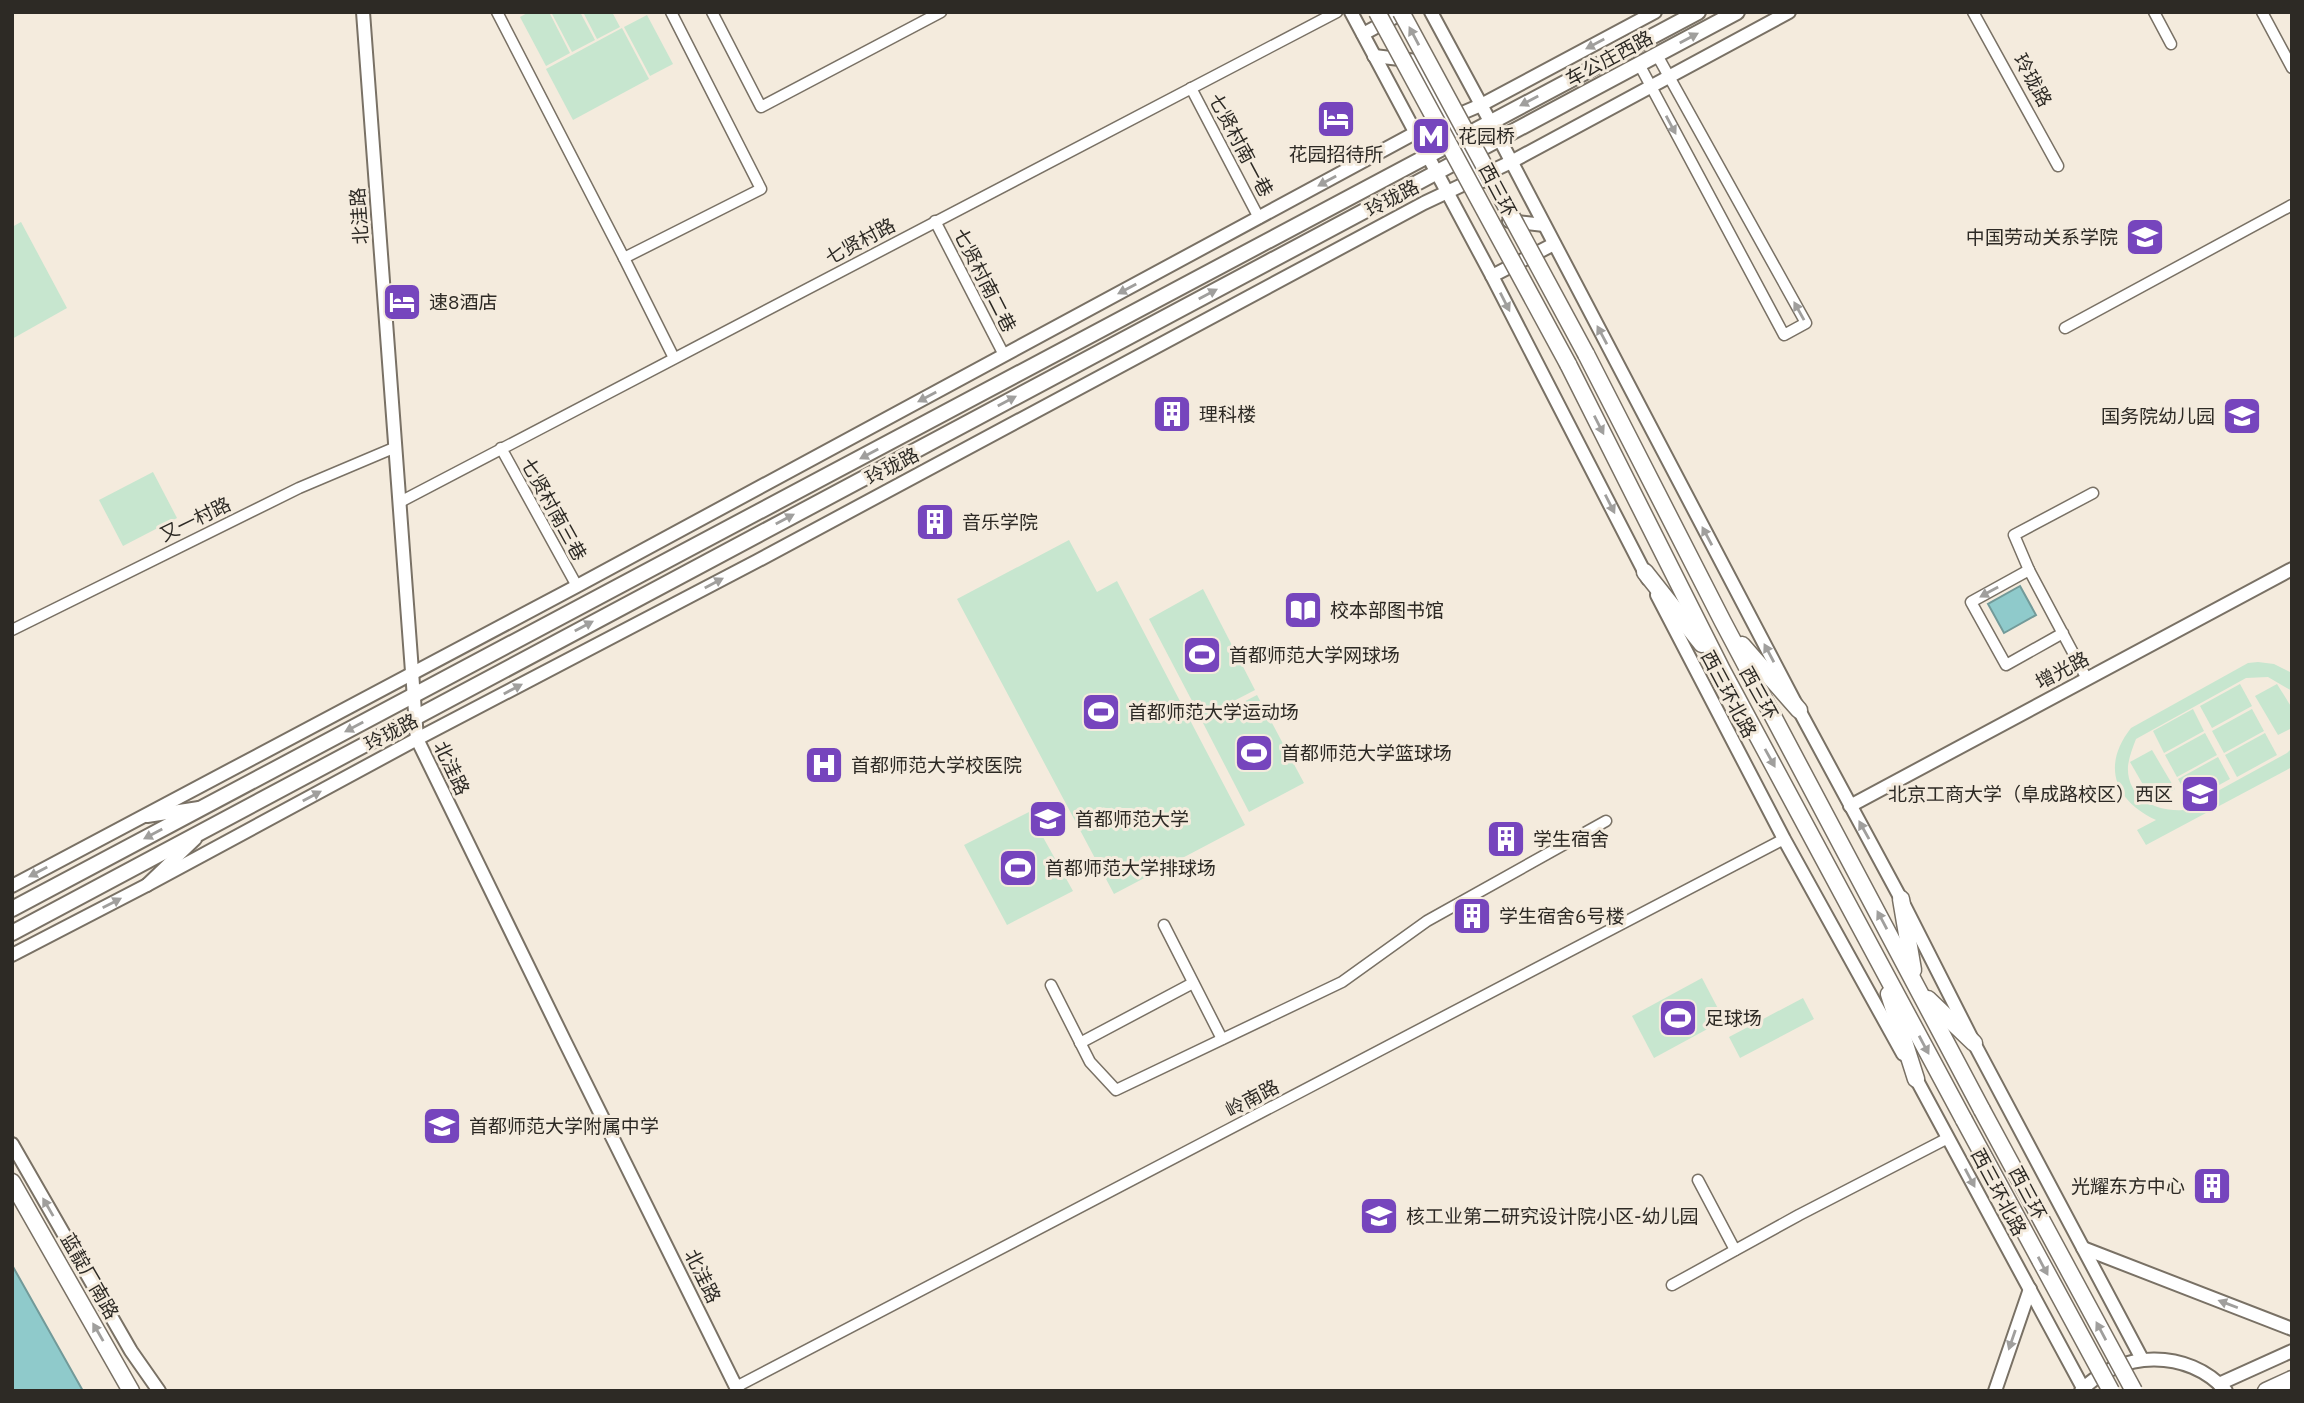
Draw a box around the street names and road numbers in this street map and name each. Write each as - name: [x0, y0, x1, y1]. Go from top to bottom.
- street label: 车公庄西路: [1561, 25, 1657, 91]
- street label: 玲珑路: [2009, 49, 2057, 111]
- street label: 七贤村南一巷: [1204, 89, 1278, 201]
- street label: 西三环: [1474, 159, 1522, 221]
- street label: 玲珑路: [1361, 174, 1423, 222]
- street label: 北洼路: [345, 187, 373, 245]
- street label: 七贤村路: [821, 213, 899, 269]
- street label: 七贤村南二巷: [948, 224, 1022, 336]
- street label: 玲珑路: [861, 442, 923, 490]
- street label: 七贤村南三巷: [516, 453, 592, 565]
- street label: 又一村路: [156, 492, 234, 546]
- street label: 西三环北路: [1696, 646, 1762, 742]
- street label: 增光路: [2031, 646, 2093, 694]
- street label: 西三环: [1735, 662, 1783, 724]
- street label: 玲珑路: [360, 708, 422, 756]
- street label: 北洼路: [429, 737, 475, 799]
- street label: 岭南路: [1221, 1074, 1283, 1122]
- street label: 西三环北路: [1967, 1145, 2031, 1239]
- street label: 西三环: [2005, 1162, 2051, 1224]
- street label: 蓝靛厂南路: [56, 1229, 124, 1323]
- street label: 北洼路: [680, 1245, 726, 1307]

